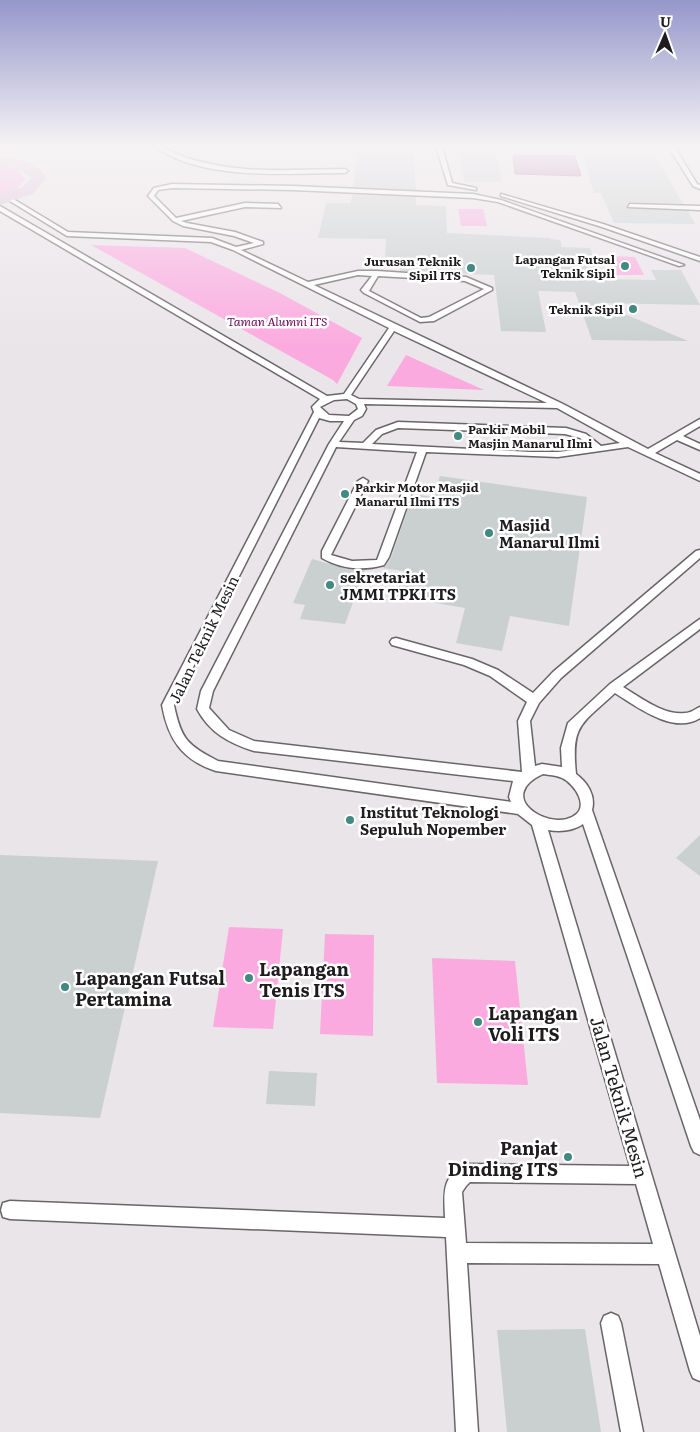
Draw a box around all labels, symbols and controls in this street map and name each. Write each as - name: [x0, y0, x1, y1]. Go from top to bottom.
- north arrow: [640, 10, 690, 60]
- text: U: [660, 11, 671, 31]
- place label: Lapangan Futsal Teknik Sipil: [515, 250, 616, 282]
- place label: Jurusan Teknik Sipil ITS: [364, 252, 462, 284]
- marker: Lapangan Futsal Teknik Sipil: [619, 260, 631, 272]
- marker: Jurusan Teknik Sipil ITS: [465, 262, 477, 274]
- place label: Teknik Sipil: [548, 300, 624, 318]
- marker: Teknik Sipil: [627, 303, 639, 315]
- park label: Taman Alumni ITS: [227, 312, 327, 330]
- place label: Parkir Mobil Masjin Manarul Ilmi: [468, 420, 593, 452]
- marker: Parkir Mobil Masjin Manarul Ilmi: [452, 430, 464, 442]
- place label: Parkir Motor Masjid Manarul Ilmi ITS: [355, 478, 479, 510]
- marker: Parkir Motor Masjid Manarul Ilmi ITS: [339, 488, 351, 500]
- place label: Masjid Manarul Ilmi: [499, 513, 600, 553]
- marker: Masjid Manarul Ilmi: [483, 527, 495, 539]
- place label: sekretariat JMMI TPKI ITS: [340, 565, 456, 605]
- street label: Jalan Teknik Mesin: [162, 571, 244, 707]
- marker: sekretariat JMMI TPKI ITS: [324, 579, 336, 591]
- place label: Institut Teknologi Sepuluh Nopember: [360, 800, 506, 840]
- marker: Institut Teknologi Sepuluh Nopember: [344, 814, 356, 826]
- place label: Lapangan Tenis ITS: [259, 955, 349, 1003]
- place label: Lapangan Futsal Pertamina: [75, 964, 226, 1012]
- marker: Lapangan Tenis ITS: [243, 972, 255, 984]
- marker: Lapangan Futsal Pertamina: [59, 981, 71, 993]
- place label: Lapangan Voli ITS: [488, 999, 578, 1047]
- street label: Jalan Teknik Mesin: [584, 1013, 656, 1181]
- marker: Lapangan Voli ITS: [472, 1016, 484, 1028]
- place label: Panjat Dinding ITS: [448, 1134, 558, 1182]
- marker: Panjat Dinding ITS: [562, 1151, 574, 1163]

